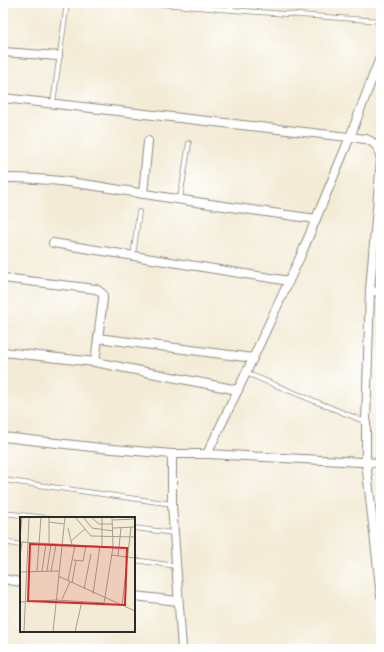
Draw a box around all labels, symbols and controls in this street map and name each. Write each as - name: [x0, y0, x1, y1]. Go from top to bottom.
- inset map: [20, 517, 135, 632]

